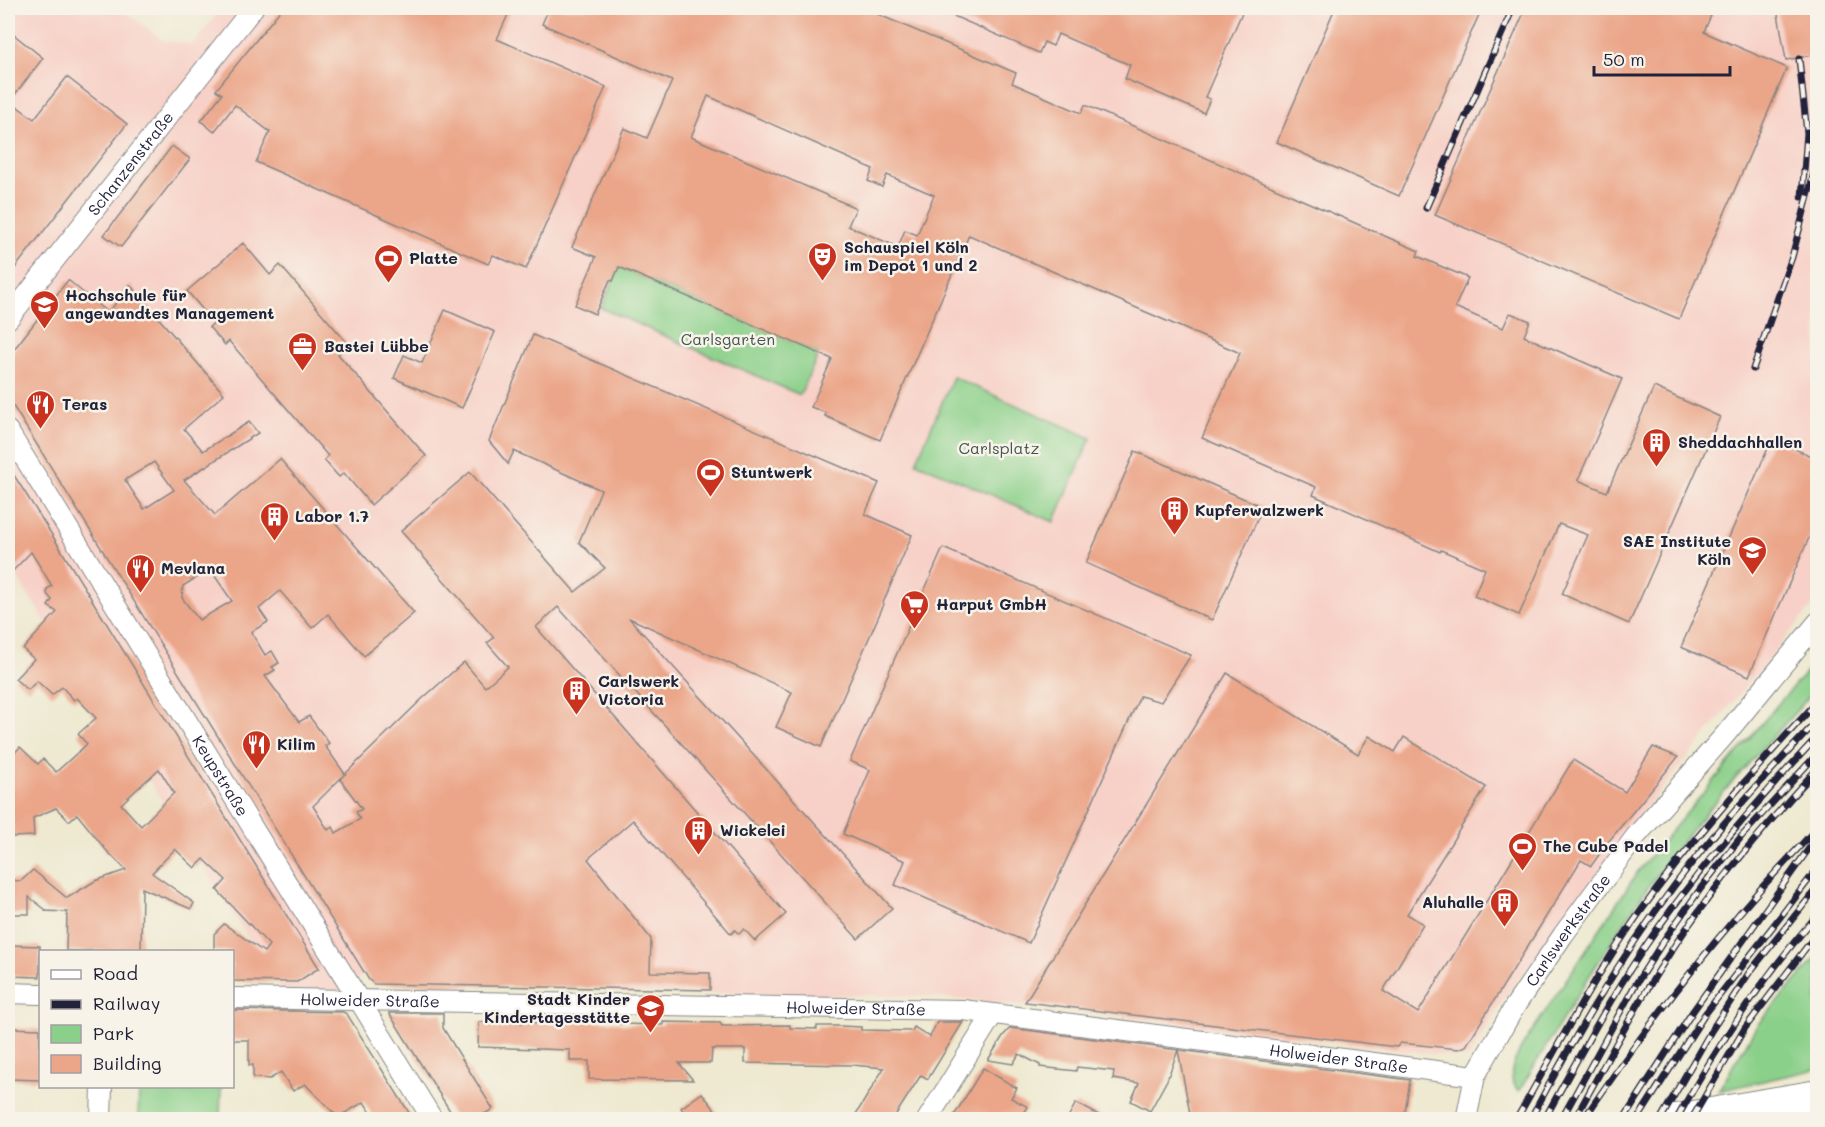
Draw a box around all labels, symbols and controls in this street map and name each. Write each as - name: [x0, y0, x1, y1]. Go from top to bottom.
- scale bar: [1594, 39, 1730, 77]
- text: 50 m: [1603, 47, 1645, 71]
- street label: Schanzenstraße: [83, 107, 178, 219]
- place label: Schauspiel Köln im Depot 1 und 2: [844, 236, 978, 275]
- theatre icon: Schauspiel Köln im Depot 1 und 2: [807, 240, 839, 282]
- sports icon: Platte: [372, 242, 404, 284]
- place label: Platte: [409, 247, 458, 268]
- place label: Hochschule für angewandtes Management: [65, 284, 274, 323]
- school or university icon: Hochschule für angewandtes Management: [28, 288, 60, 330]
- park label: Carlsgarten: [681, 328, 775, 349]
- office icon: Bastei Lübbe: [287, 330, 319, 372]
- place label: Bastei Lübbe: [324, 335, 429, 356]
- restaurant icon: Teras: [25, 388, 57, 430]
- place label: Teras: [62, 393, 107, 414]
- building icon: Sheddachhallen: [1641, 426, 1673, 468]
- place label: Sheddachhallen: [1678, 431, 1802, 452]
- park label: Carlsplatz: [958, 437, 1040, 458]
- sports icon: Stuntwerk: [694, 456, 726, 498]
- place label: Stuntwerk: [731, 461, 812, 482]
- building icon: Kupferwalzwerk: [1158, 494, 1190, 536]
- place label: Kupferwalzwerk: [1195, 499, 1324, 520]
- building icon: Labor 1.7: [258, 500, 290, 542]
- place label: Labor 1.7: [295, 505, 369, 526]
- place label: SAE Institute Köln: [1623, 530, 1731, 569]
- school or university icon: SAE Institute Köln: [1736, 534, 1768, 576]
- restaurant icon: Mevlana: [124, 552, 156, 594]
- place label: Mevlana: [161, 557, 225, 578]
- supermarket icon: Harput GmbH: [899, 588, 931, 630]
- place label: Harput GmbH: [936, 593, 1047, 614]
- place label: Carlswerk Victoria: [598, 670, 679, 709]
- building icon: Carlswerk Victoria: [561, 674, 593, 716]
- restaurant icon: Kilim: [240, 728, 272, 770]
- street label: Keupstraße: [188, 731, 254, 820]
- place label: Kilim: [277, 733, 315, 754]
- building icon: Wickelei: [683, 814, 715, 856]
- place label: Wickelei: [720, 819, 786, 840]
- sports icon: The Cube Padel: [1506, 830, 1538, 872]
- place label: The Cube Padel: [1543, 835, 1668, 856]
- street label: Carlswerkstraße: [1520, 869, 1615, 990]
- building icon: Aluhalle: [1489, 886, 1521, 928]
- place label: Aluhalle: [1422, 891, 1484, 912]
- legend: [39, 950, 234, 1088]
- text: Road: [93, 961, 138, 985]
- street label: Holweider Straße: [300, 988, 440, 1011]
- place label: Stadt Kinder Kindertagesstätte: [484, 988, 630, 1027]
- text: Railway: [93, 991, 160, 1015]
- school or university icon: Stadt Kinder Kindertagesstätte: [635, 992, 667, 1034]
- street label: Holweider Straße: [786, 996, 926, 1019]
- text: Park: [93, 1021, 134, 1045]
- street label: Holweider Straße: [1268, 1039, 1409, 1077]
- text: Building: [93, 1051, 161, 1075]

